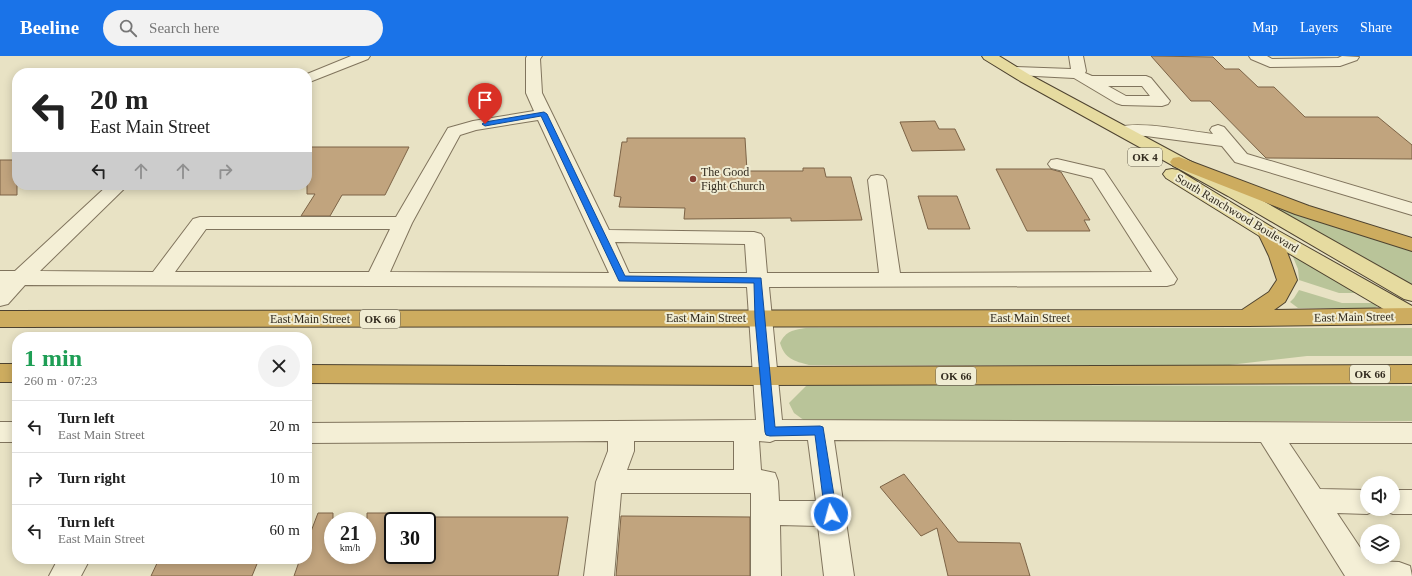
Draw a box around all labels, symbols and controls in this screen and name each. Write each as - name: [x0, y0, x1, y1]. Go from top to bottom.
- search box: [103, 10, 383, 46]
- text: Beeline: [20, 17, 79, 38]
- icon: search: [117, 17, 139, 39]
- text: Search here: [149, 20, 219, 36]
- text: Map: [1252, 20, 1278, 35]
- text: Layers: [1300, 20, 1338, 35]
- text: Share: [1360, 20, 1392, 35]
- pin: [468, 83, 502, 124]
- icon: left: [24, 84, 76, 136]
- text: 20 m: [90, 84, 148, 115]
- icon: arrive: [474, 89, 496, 111]
- text: East Main Street: [90, 117, 210, 137]
- road number: OK 4: [1128, 148, 1162, 166]
- icon: left: [88, 160, 110, 182]
- icon: ahead: [130, 160, 152, 182]
- icon: ahead: [172, 160, 194, 182]
- icon: right: [214, 160, 236, 182]
- place label: The Good Fight Church: [701, 165, 765, 193]
- street label: South Ranchwood Boulevard: [1173, 171, 1301, 255]
- marker: The Good Fight Church: [688, 174, 698, 184]
- street label: East Main Street: [1314, 309, 1395, 325]
- road number: OK 66: [360, 310, 400, 328]
- street label: East Main Street: [666, 311, 747, 325]
- street label: East Main Street: [990, 311, 1071, 325]
- street label: East Main Street: [270, 312, 351, 326]
- text: 1 min: [24, 345, 82, 371]
- button: close: [258, 345, 300, 387]
- road number: OK 66: [1350, 365, 1390, 383]
- road number: OK 66: [936, 367, 976, 385]
- text: 260 m · 07:23: [24, 373, 97, 388]
- text: Turn left: [58, 410, 115, 426]
- icon: left: [24, 416, 46, 438]
- text: 20 m: [270, 418, 300, 434]
- text: East Main Street: [58, 427, 145, 442]
- icon: right: [24, 468, 46, 490]
- text: Turn right: [58, 470, 125, 486]
- text: 10 m: [270, 470, 300, 486]
- map controls: [1360, 476, 1400, 564]
- button: sound: [1360, 476, 1400, 516]
- position arrow: [810, 493, 852, 535]
- speed limit sign: 30: [384, 512, 436, 564]
- text: Turn left: [58, 514, 115, 530]
- icon: left: [24, 520, 46, 542]
- text: 60 m: [270, 522, 300, 538]
- text: 21: [340, 522, 360, 544]
- button: layers: [1360, 524, 1400, 564]
- text: East Main Street: [58, 531, 145, 546]
- text: km/h: [340, 542, 360, 553]

